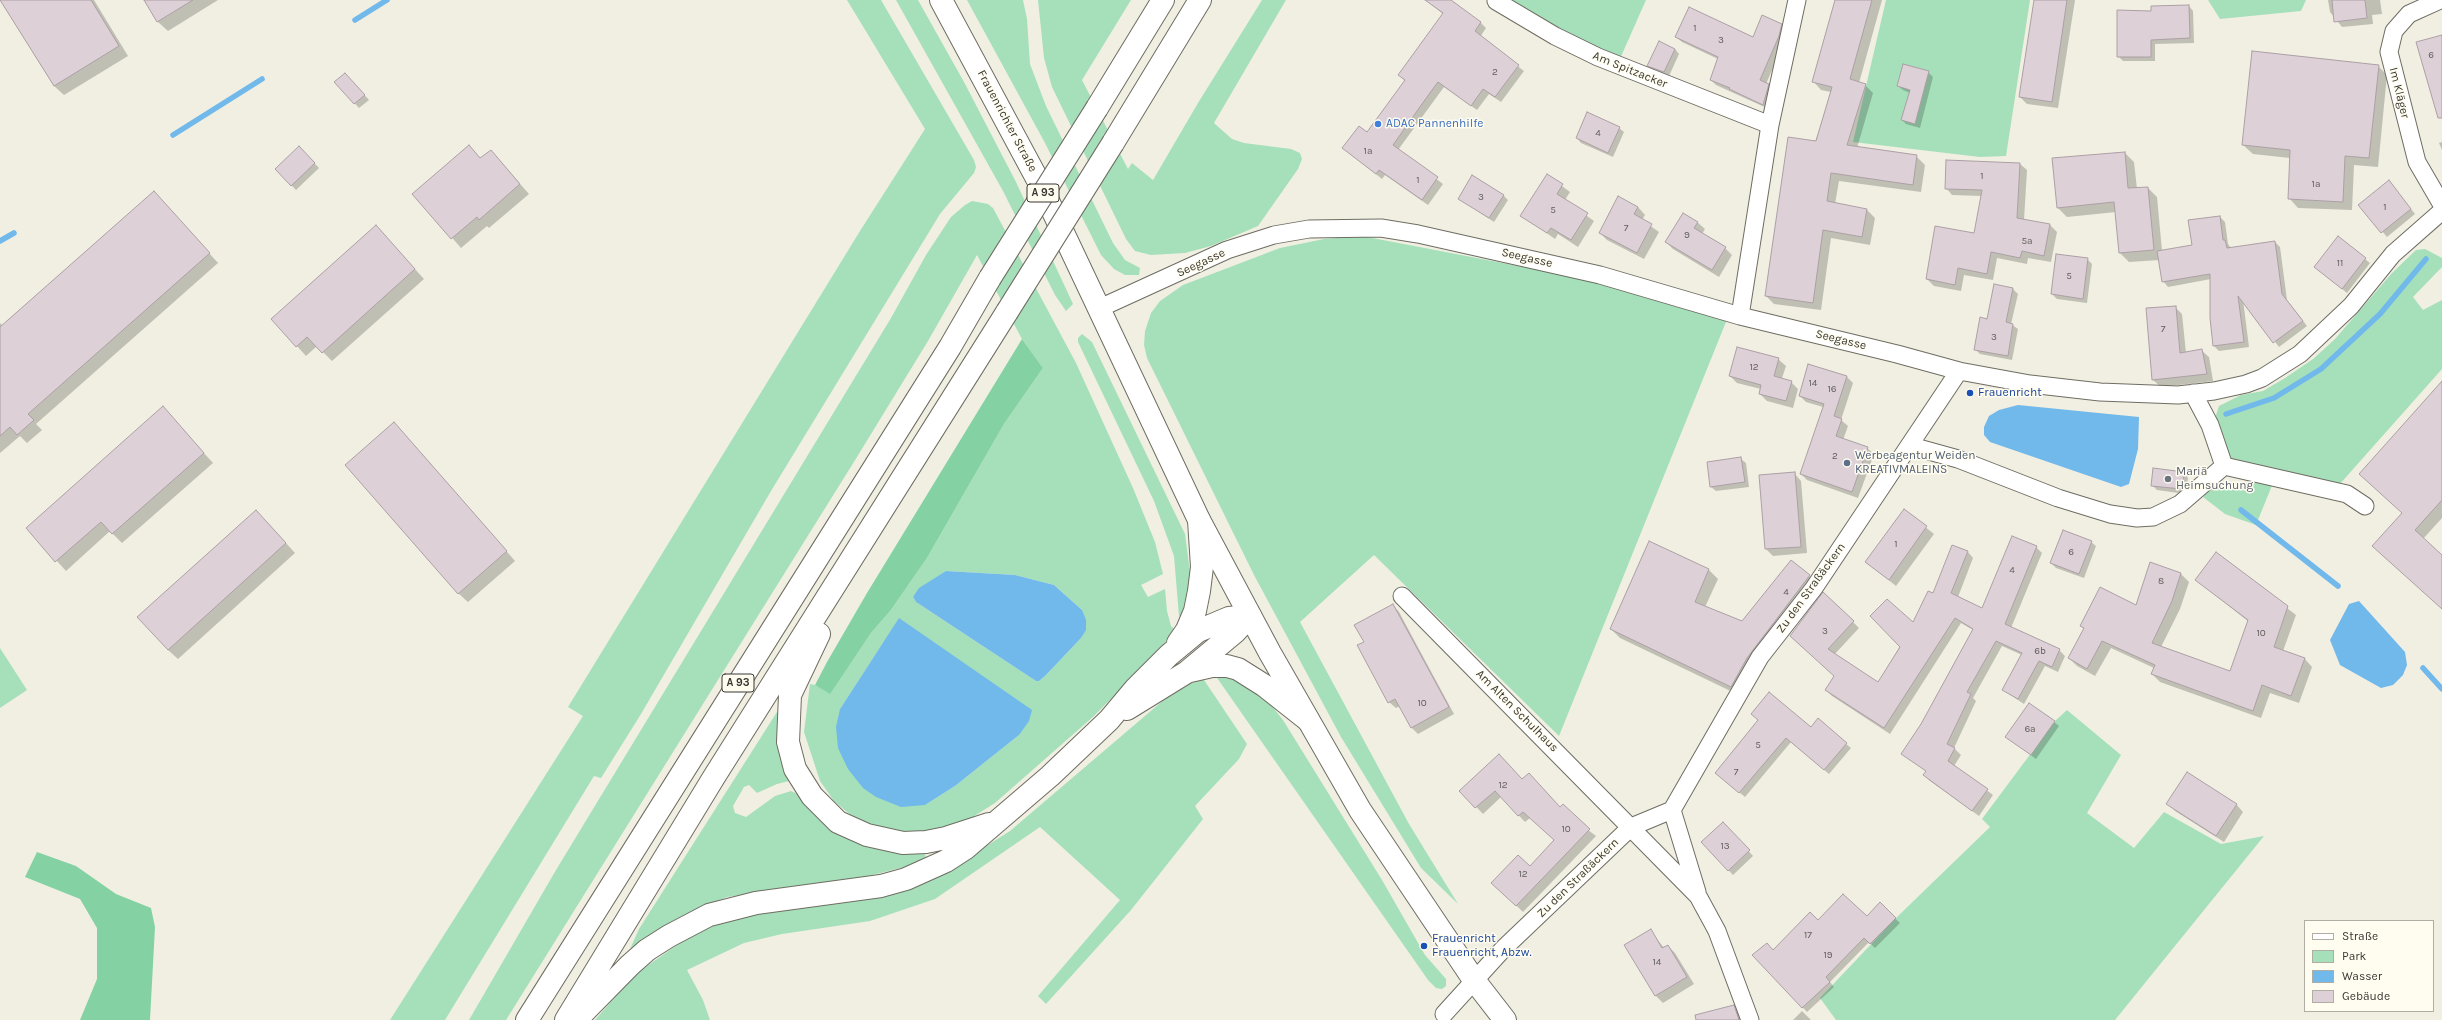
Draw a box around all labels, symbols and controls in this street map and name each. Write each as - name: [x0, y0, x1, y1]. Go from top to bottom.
- house number: 1: [1693, 22, 1697, 34]
- house number: 3: [1718, 34, 1724, 46]
- street label: Am Spitzacker: [1591, 49, 1669, 91]
- house number: 6: [2428, 49, 2434, 61]
- house number: 2: [1492, 66, 1498, 78]
- street label: Im Kläger: [2386, 66, 2412, 120]
- street label: Frauenrichter Straße: [974, 68, 1040, 174]
- place label: ADAC Pannenhilfe: [1386, 117, 1483, 131]
- marker: ADAC Pannenhilfe: [1373, 119, 1383, 129]
- house number: 4: [1595, 127, 1601, 139]
- house number: 1a: [1364, 145, 1372, 157]
- house number: 1: [1980, 170, 1984, 182]
- house number: 1: [1416, 174, 1420, 186]
- house number: 1a: [2312, 178, 2320, 190]
- road number: A 93: [1027, 184, 1059, 202]
- house number: 3: [1478, 191, 1484, 203]
- house number: 1: [2383, 201, 2387, 213]
- house number: 5: [1550, 204, 1556, 216]
- house number: 7: [1624, 222, 1628, 234]
- house number: 9: [1684, 229, 1690, 241]
- house number: 5a: [2021, 235, 2033, 247]
- street label: Seegasse: [1500, 245, 1554, 271]
- street label: Seegasse: [1175, 246, 1227, 280]
- house number: 11: [2337, 257, 2343, 269]
- house number: 5: [2066, 270, 2072, 282]
- house number: 7: [2161, 323, 2165, 335]
- street label: Seegasse: [1814, 327, 1868, 353]
- house number: 3: [1991, 331, 1997, 343]
- house number: 12: [1749, 361, 1759, 373]
- house number: 14: [1809, 377, 1817, 389]
- house number: 16: [1827, 383, 1837, 395]
- place label: Frauenricht: [1978, 386, 2042, 400]
- marker: Frauenricht: [1965, 388, 1975, 398]
- place label: Werbeagentur Weiden KREATIVMALEINS: [1855, 449, 1975, 477]
- house number: 2: [1832, 450, 1838, 462]
- marker: Werbeagentur Weiden KREATIVMALEINS: [1842, 458, 1852, 468]
- place label: Mariä Heimsuchung: [2176, 465, 2253, 493]
- marker: Mariä Heimsuchung: [2163, 474, 2173, 484]
- house number: 1: [1894, 538, 1898, 550]
- street label: Zu den Straßäckern: [1773, 540, 1849, 636]
- house number: 6: [2068, 546, 2074, 558]
- house number: 4: [2009, 564, 2015, 576]
- house number: 8: [2158, 575, 2164, 587]
- house number: 4: [1783, 586, 1789, 598]
- house number: 3: [1822, 625, 1828, 637]
- house number: 10: [2256, 627, 2266, 639]
- house number: 6b: [2034, 645, 2046, 657]
- street label: Am Alten Schulhaus: [1473, 667, 1561, 755]
- road number: A 93: [722, 674, 754, 692]
- house number: 10: [1417, 697, 1427, 709]
- house number: 6a: [2024, 723, 2036, 735]
- house number: 5: [1755, 739, 1761, 751]
- house number: 7: [1734, 766, 1738, 778]
- house number: 12: [1498, 779, 1508, 791]
- house number: 10: [1561, 823, 1571, 835]
- street label: Zu den Straßäckern: [1534, 835, 1622, 921]
- house number: 13: [1720, 840, 1730, 852]
- house number: 12: [1518, 868, 1528, 880]
- legend: [2304, 920, 2434, 1012]
- house number: 17: [1804, 929, 1812, 941]
- text: Straße: [2342, 929, 2378, 943]
- place label: Frauenricht Frauenricht, Abzw.: [1432, 932, 1532, 960]
- marker: Frauenricht Frauenricht, Abzw.: [1419, 941, 1429, 951]
- house number: 19: [1823, 949, 1833, 961]
- text: Park: [2342, 949, 2366, 963]
- house number: 14: [1653, 956, 1661, 968]
- text: Wasser: [2342, 969, 2382, 983]
- text: Gebäude: [2342, 989, 2390, 1003]

